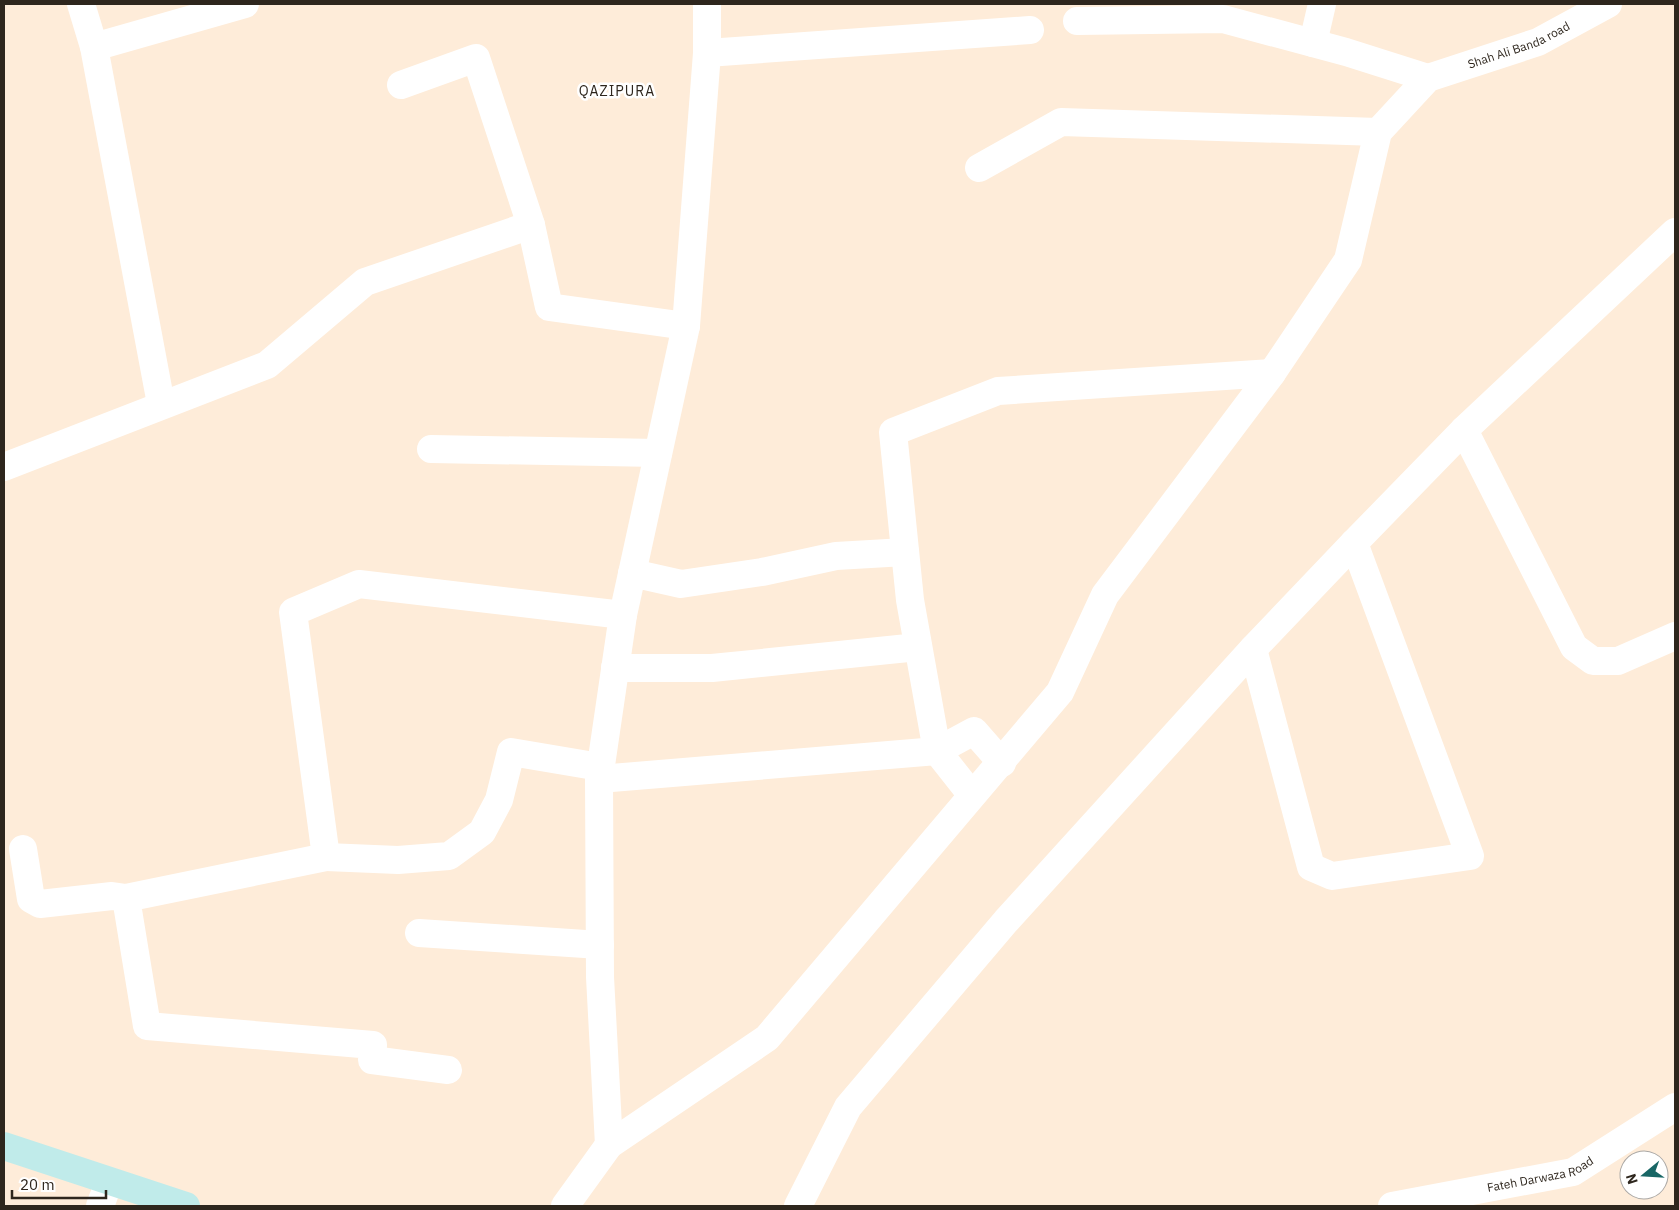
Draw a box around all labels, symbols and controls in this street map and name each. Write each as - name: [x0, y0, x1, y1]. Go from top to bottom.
- street label: Shah Ali Banda road: [1466, 18, 1572, 71]
- district label: QAZIPURA: [579, 82, 655, 100]
- north arrow: [1619, 1150, 1669, 1200]
- street label: Fateh Darwaza Road: [1486, 1153, 1596, 1195]
- scale bar: [12, 1168, 106, 1200]
- text: N: [1622, 1171, 1642, 1187]
- text: 20 m: [20, 1175, 55, 1194]

